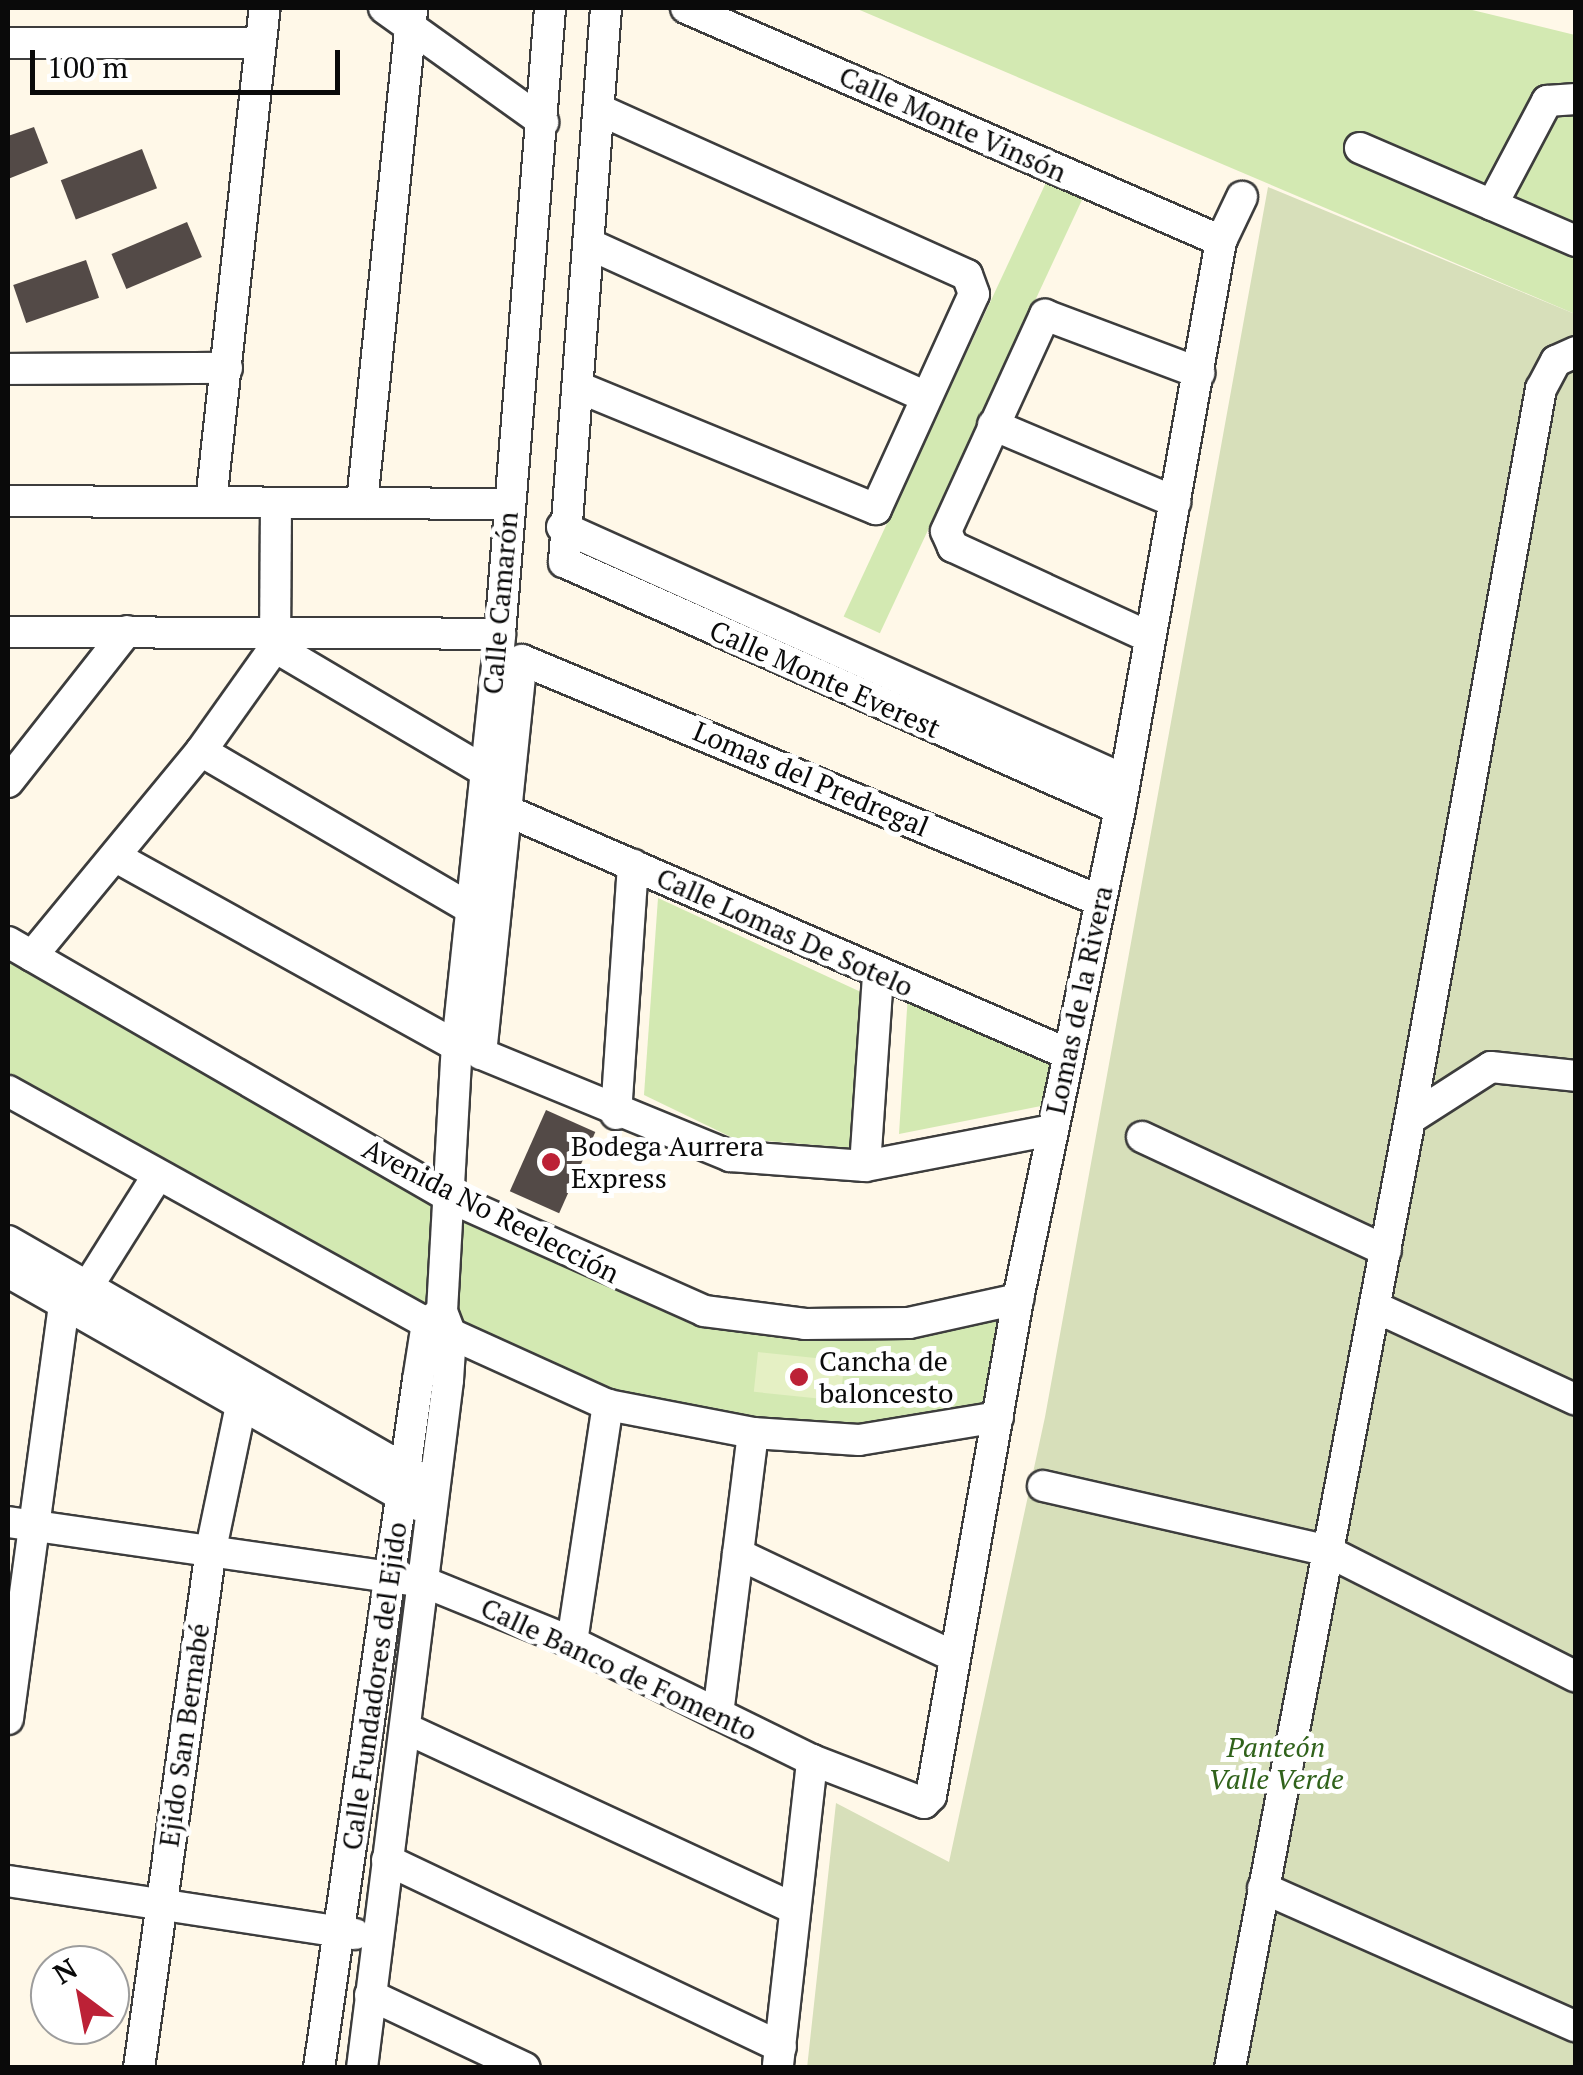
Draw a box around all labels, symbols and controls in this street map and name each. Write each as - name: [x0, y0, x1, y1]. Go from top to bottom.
- scale bar: [35, 30, 345, 92]
- text: 100 m: [47, 47, 128, 87]
- street label: Calle Monte Vinsón: [834, 59, 1072, 189]
- street label: Calle Camarón: [475, 510, 525, 696]
- street label: Calle Monte Everest: [704, 613, 946, 745]
- street label: Lomas del Predregal: [688, 714, 934, 844]
- street label: Calle Lomas De Sotelo: [652, 860, 918, 1004]
- street label: Lomas de la Rivera: [1038, 883, 1120, 1117]
- place label: Bodega Aurrera Express: [571, 1129, 765, 1195]
- street label: Avenida No Reelección: [357, 1132, 625, 1290]
- marker: Bodega Aurrera Express: [540, 1151, 562, 1173]
- place label: Cancha de baloncesto: [819, 1344, 954, 1410]
- marker: Cancha de baloncesto: [788, 1366, 810, 1388]
- street label: Calle Fundadores del Ejido: [334, 1520, 414, 1852]
- street label: Calle Banco de Fomento: [476, 1590, 762, 1748]
- street label: Ejido San Bernabé: [152, 1621, 216, 1849]
- park label: Panteón Valle Verde: [1208, 1730, 1344, 1796]
- north arrow: [30, 1945, 130, 2045]
- text: N: [46, 1950, 84, 1992]

